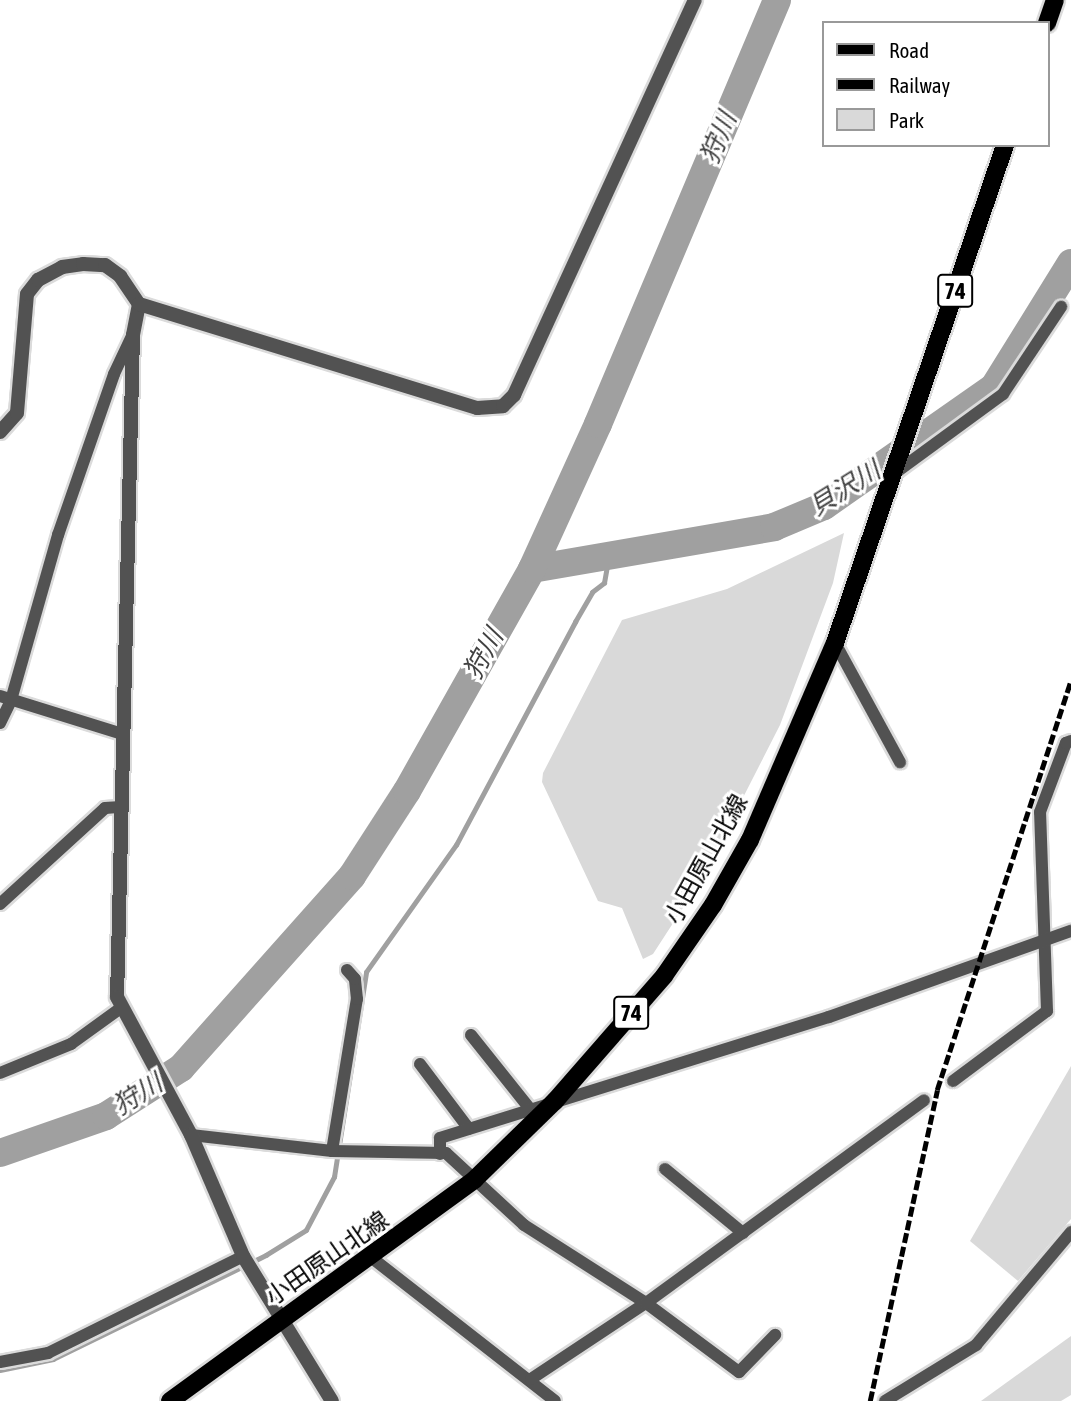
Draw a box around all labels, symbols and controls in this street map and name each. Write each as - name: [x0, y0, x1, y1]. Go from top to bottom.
- legend: [822, 21, 1050, 147]
- text: Road: [889, 38, 929, 62]
- text: Railway: [889, 73, 950, 97]
- water label: 狩川: [694, 108, 744, 168]
- text: Park: [889, 108, 924, 132]
- road number: 74: [936, 272, 974, 310]
- water label: 貝沢川: [804, 455, 886, 523]
- water label: 狩川: [458, 624, 510, 684]
- street label: 小田原山北線: [658, 789, 754, 929]
- road number: 74: [612, 994, 650, 1032]
- water label: 狩川: [108, 1068, 168, 1122]
- street label: 小田原山北線: [260, 1205, 394, 1311]

